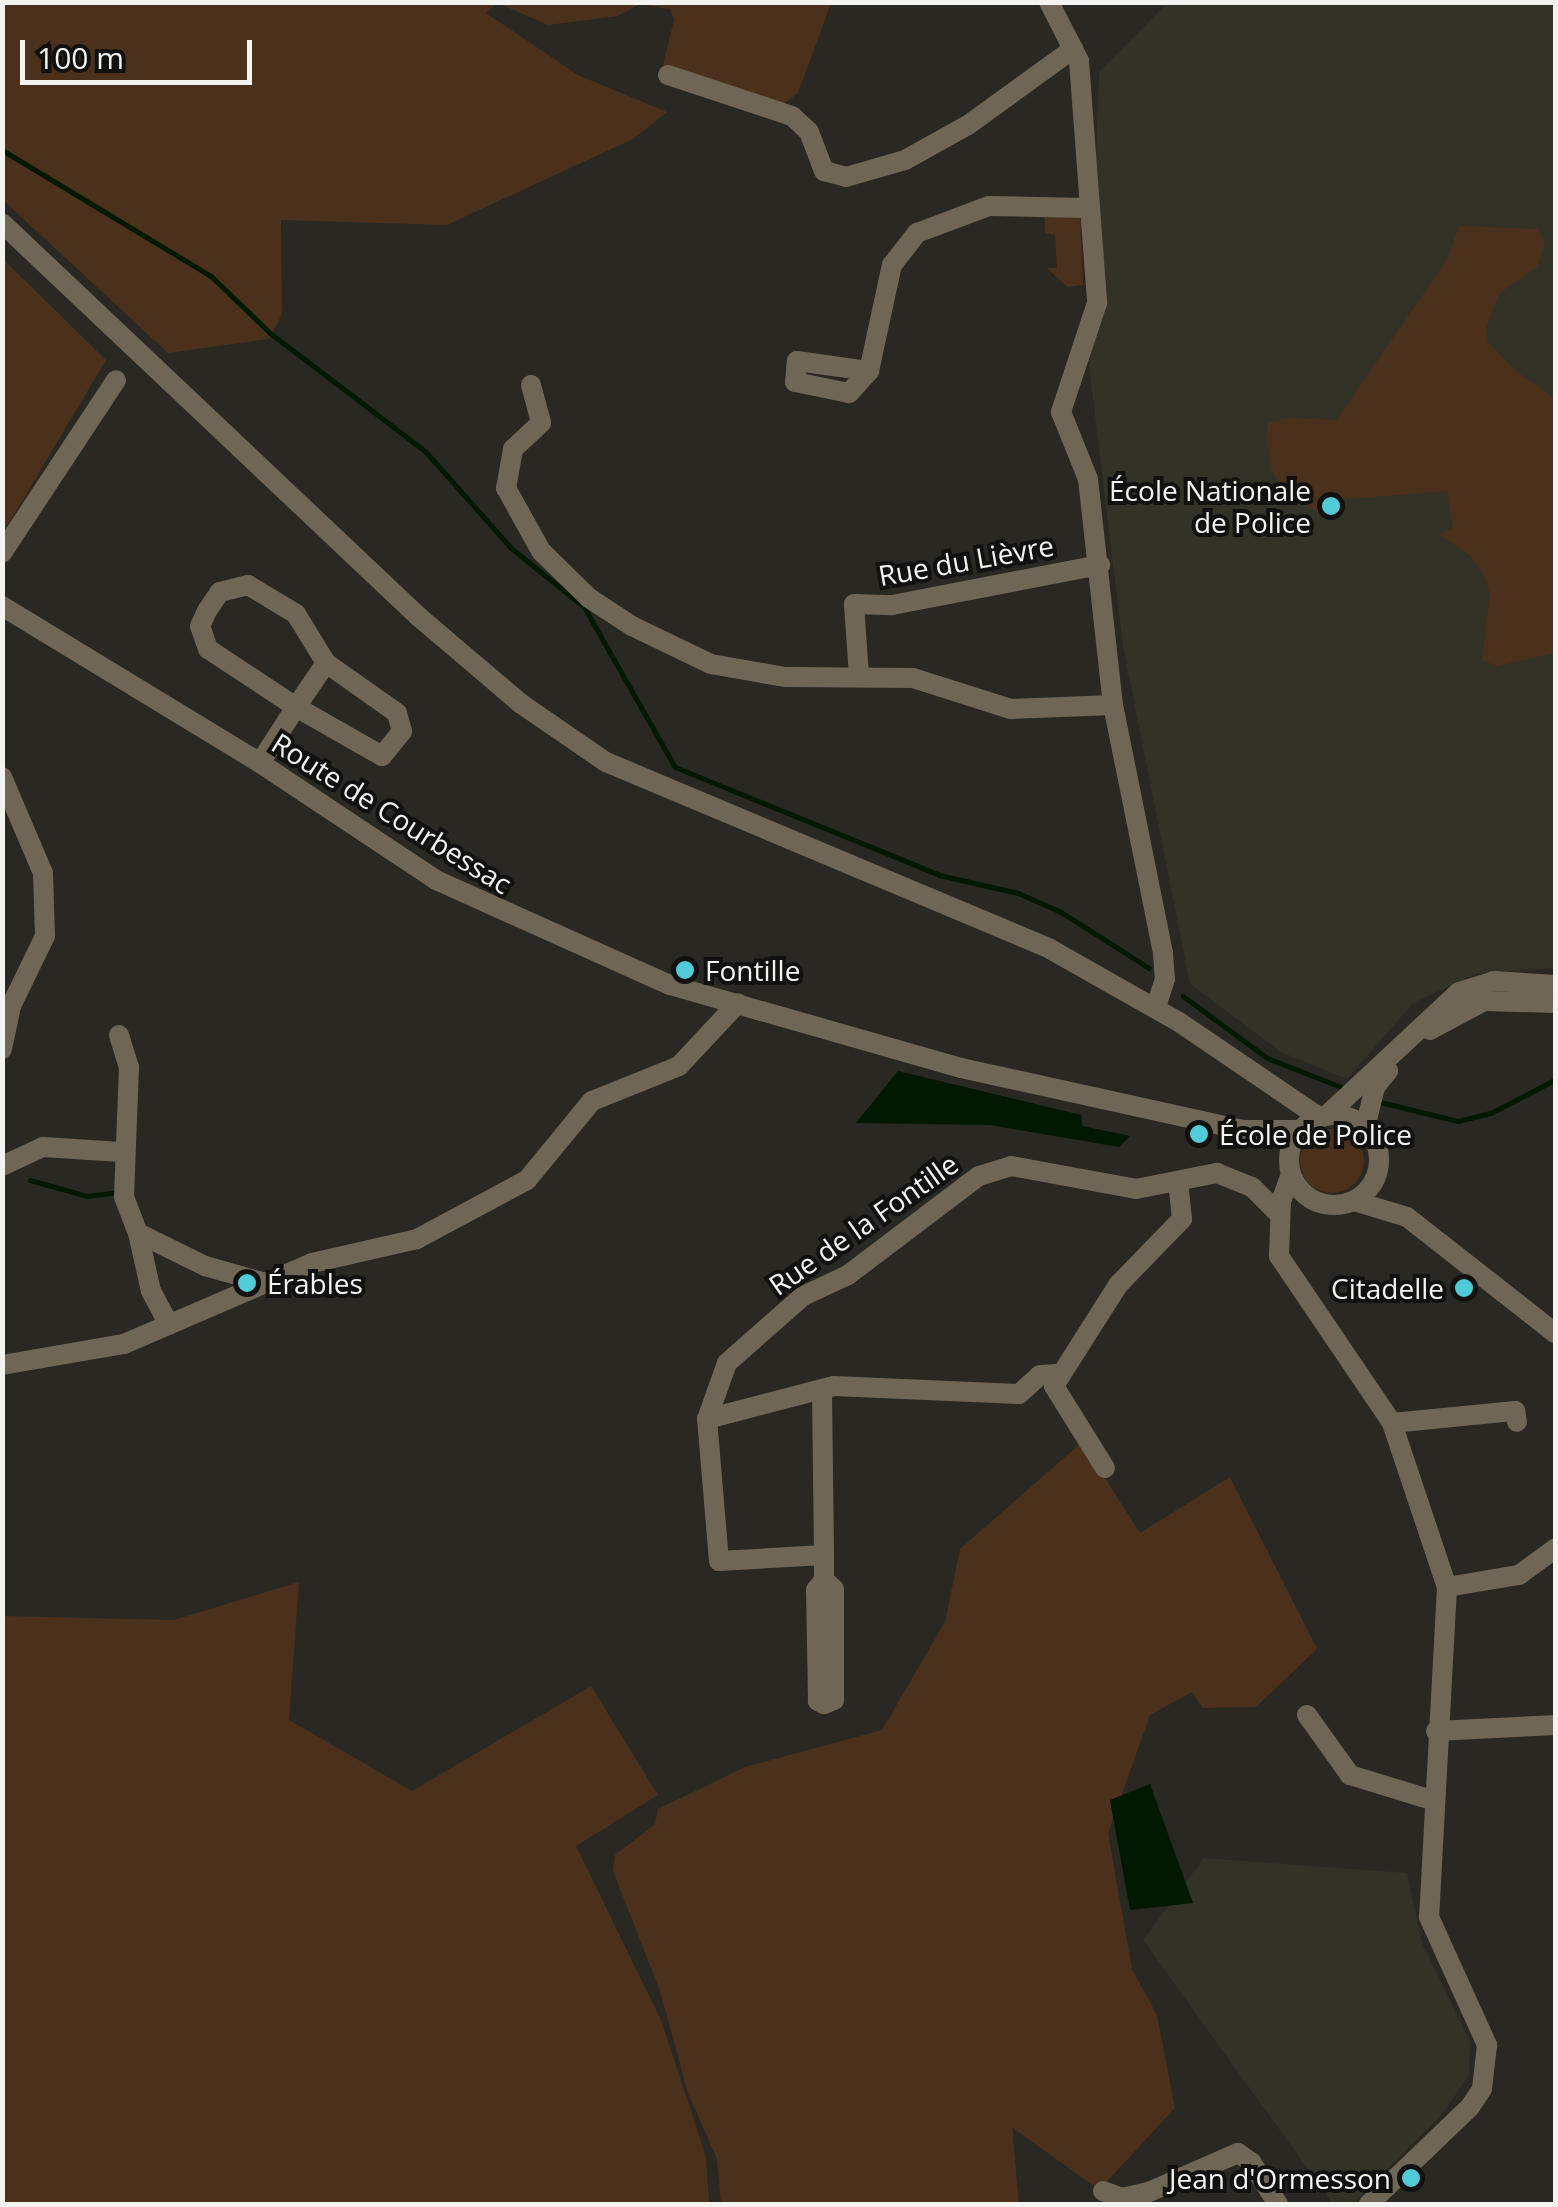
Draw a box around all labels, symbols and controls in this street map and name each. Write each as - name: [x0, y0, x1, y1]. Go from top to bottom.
- scale bar: [25, 20, 258, 82]
- text: 100 m: [37, 37, 124, 78]
- place label: École Nationale de Police: [1109, 473, 1311, 539]
- marker: École Nationale de Police: [1320, 495, 1342, 517]
- street label: Rue du Lièvre: [876, 528, 1056, 592]
- street label: Route de Courbessac: [266, 726, 518, 900]
- place label: Fontille: [705, 953, 800, 987]
- marker: Fontille: [674, 959, 696, 981]
- place label: École de Police: [1219, 1117, 1412, 1151]
- marker: École de Police: [1188, 1123, 1210, 1145]
- street label: Rue de la Fontille: [762, 1146, 964, 1302]
- place label: Érables: [267, 1266, 363, 1300]
- place label: Citadelle: [1331, 1271, 1444, 1305]
- marker: Érables: [236, 1272, 258, 1294]
- marker: Citadelle: [1453, 1277, 1475, 1299]
- place label: Jean d'Ormesson: [1169, 2161, 1391, 2195]
- marker: Jean d'Ormesson: [1400, 2167, 1422, 2189]

